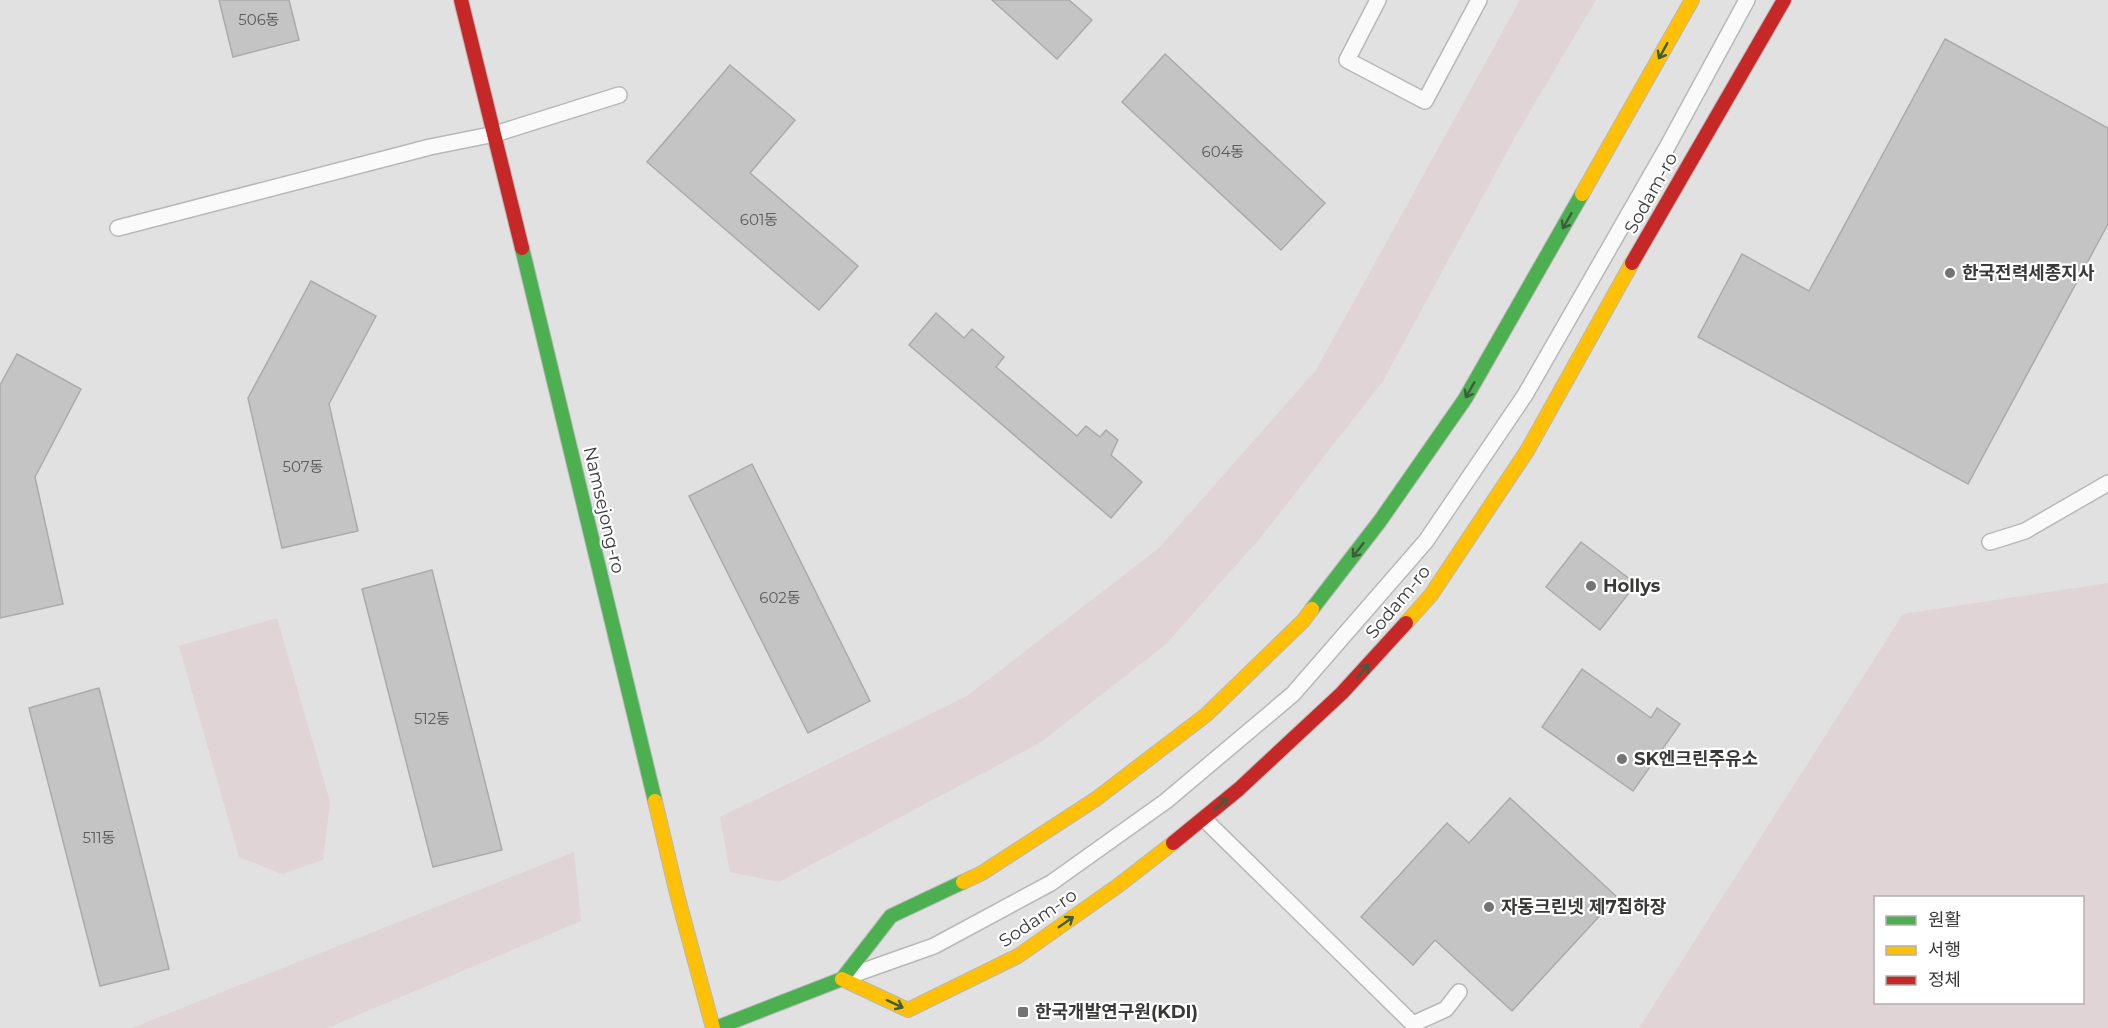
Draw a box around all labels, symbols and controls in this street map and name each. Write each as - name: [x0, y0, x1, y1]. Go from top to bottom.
- house number: 506동: [238, 10, 280, 29]
- one-way arrow: [1657, 42, 1669, 59]
- house number: 604동: [1202, 142, 1244, 161]
- street label: Sodam-ro: [1620, 149, 1682, 237]
- house number: 601동: [740, 210, 778, 229]
- one-way arrow: [1561, 211, 1572, 229]
- place label: 한국전력세종지사: [1962, 262, 2095, 284]
- marker: 한국전력세종지사: [1943, 266, 1957, 280]
- one-way arrow: [1464, 381, 1476, 398]
- street label: Namsejong-ro: [579, 444, 629, 576]
- house number: 507동: [283, 457, 323, 476]
- one-way arrow: [1352, 541, 1365, 557]
- street label: Sodam-ro: [1361, 561, 1435, 643]
- place label: Hollys: [1603, 575, 1661, 597]
- marker: Hollys: [1584, 579, 1598, 593]
- house number: 602동: [759, 588, 801, 607]
- one-way arrow: [1356, 663, 1370, 678]
- house number: 512동: [414, 709, 450, 728]
- place label: SK엔크린주유소: [1634, 748, 1758, 770]
- marker: SK엔크린주유소: [1615, 752, 1629, 766]
- one-way arrow: [1213, 798, 1229, 811]
- house number: 511동: [82, 828, 116, 847]
- street label: Sodam-ro: [995, 884, 1081, 952]
- place label: 자동크린넷 제7집하장: [1501, 896, 1667, 918]
- legend: [1874, 896, 2084, 1004]
- marker: 자동크린넷 제7집하장: [1482, 900, 1496, 914]
- text: 원활: [1928, 909, 1961, 931]
- one-way arrow: [1057, 916, 1073, 928]
- text: 서행: [1928, 939, 1961, 961]
- text: 정체: [1928, 969, 1961, 991]
- one-way arrow: [886, 998, 904, 1010]
- place label: 한국개발연구원(KDI): [1035, 1001, 1198, 1023]
- marker: 한국개발연구원(KDI): [1016, 1005, 1030, 1019]

